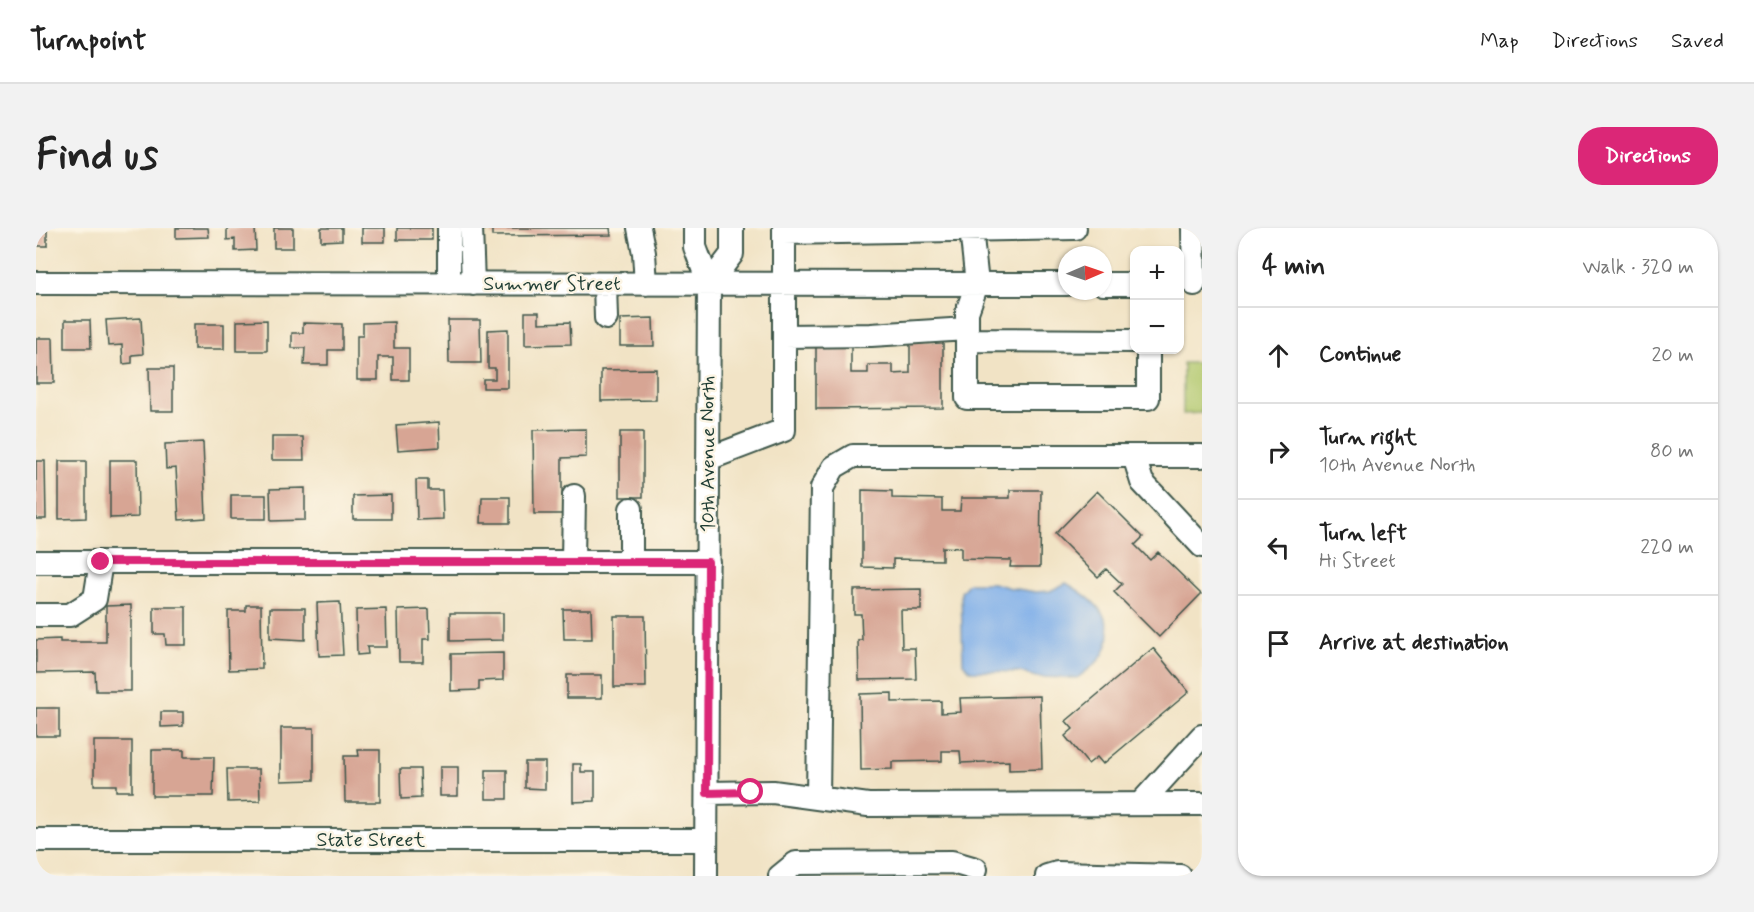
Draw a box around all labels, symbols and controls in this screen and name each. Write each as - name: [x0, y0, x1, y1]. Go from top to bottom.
- text: Turnpoint: [30, 23, 146, 60]
- text: Map: [1480, 27, 1519, 55]
- text: Directions: [1552, 27, 1638, 55]
- text: Saved: [1671, 27, 1724, 55]
- button: Directions: [1578, 127, 1718, 185]
- text: Find us: [36, 129, 158, 184]
- north arrow: [1058, 246, 1112, 300]
- map controls: [1130, 246, 1184, 354]
- button: +: [1130, 246, 1184, 300]
- text: 4 min: [1262, 250, 1325, 284]
- text: Walk · 320 m: [1582, 254, 1694, 281]
- street label: Summer Street: [483, 271, 621, 298]
- button: −: [1130, 300, 1184, 354]
- icon: ahead: [1262, 339, 1295, 372]
- text: Continue: [1319, 341, 1401, 369]
- text: 20 m: [1651, 342, 1694, 369]
- street label: 10th Avenue North: [695, 376, 722, 532]
- text: Turn right: [1319, 424, 1417, 452]
- icon: right: [1262, 435, 1295, 468]
- text: 80 m: [1650, 438, 1694, 465]
- text: 10th Avenue North: [1319, 452, 1476, 479]
- text: Turn left: [1319, 520, 1407, 548]
- icon: left: [1262, 531, 1295, 564]
- text: 220 m: [1640, 534, 1694, 561]
- route end: [87, 548, 113, 574]
- text: Hi Street: [1319, 548, 1396, 575]
- icon: arrive: [1262, 627, 1295, 660]
- text: Arrive at destination: [1319, 629, 1509, 657]
- route start: [737, 778, 763, 804]
- street label: State Street: [317, 827, 426, 854]

